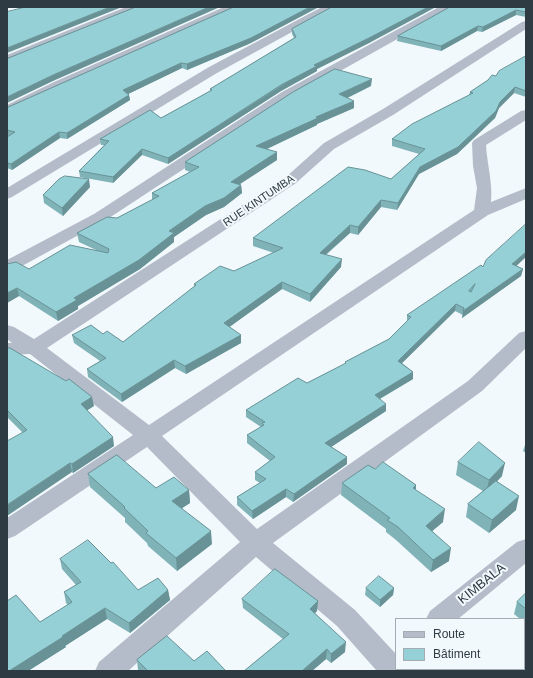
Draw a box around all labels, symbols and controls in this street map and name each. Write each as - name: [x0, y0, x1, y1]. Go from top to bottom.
- street label: RUE KINTUMBA: [221, 172, 297, 230]
- street label: KIMBALA: [455, 560, 509, 608]
- legend: [395, 618, 525, 670]
- text: Route: [433, 627, 465, 641]
- text: Bâtiment: [433, 647, 480, 661]

